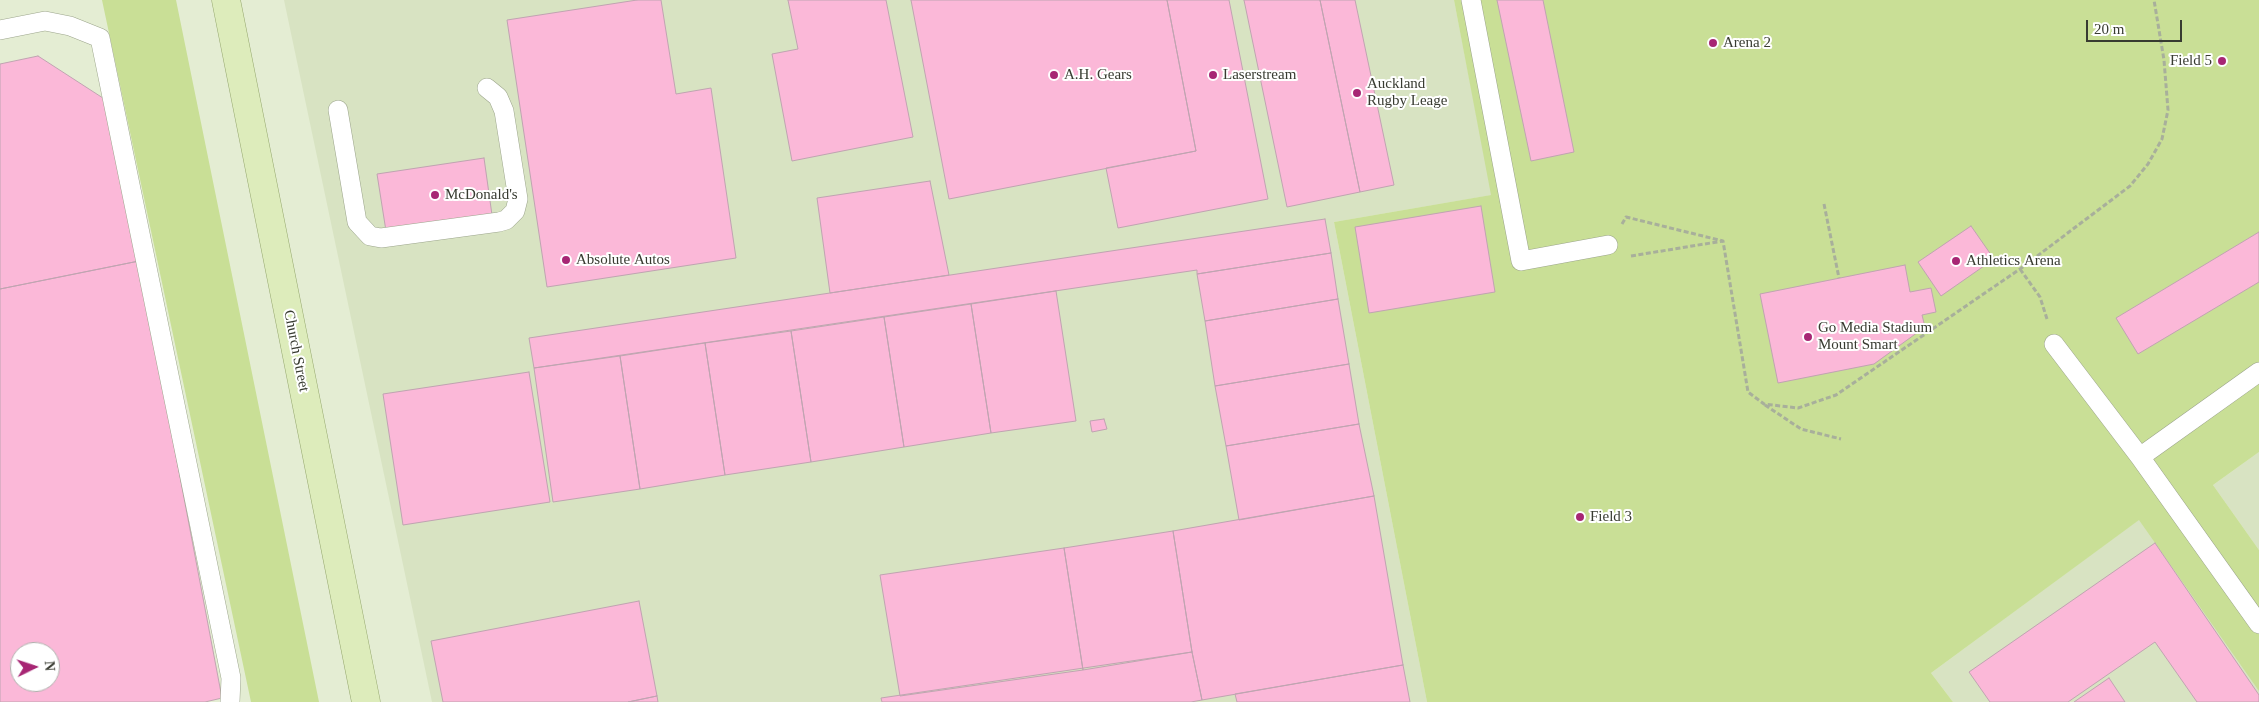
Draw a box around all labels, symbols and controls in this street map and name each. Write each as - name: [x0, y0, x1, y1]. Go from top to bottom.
- scale bar: [2089, 10, 2185, 42]
- text: 20 m: [2094, 21, 2124, 37]
- place label: Arena 2: [1723, 34, 1771, 52]
- marker: Arena 2: [1707, 37, 1719, 49]
- place label: Field 5: [2170, 52, 2212, 70]
- marker: Field 5: [2216, 55, 2228, 67]
- place label: A.H. Gears: [1064, 66, 1132, 84]
- place label: Laserstream: [1223, 66, 1296, 84]
- marker: A.H. Gears: [1048, 69, 1060, 81]
- marker: Laserstream: [1207, 69, 1219, 81]
- place label: Auckland Rugby Leage: [1367, 75, 1447, 110]
- marker: Auckland Rugby Leage: [1351, 87, 1363, 99]
- place label: McDonald's: [445, 186, 518, 204]
- marker: McDonald's: [429, 189, 441, 201]
- place label: Absolute Autos: [576, 251, 670, 269]
- place label: Athletics Arena: [1966, 252, 2061, 270]
- marker: Absolute Autos: [560, 254, 572, 266]
- marker: Athletics Arena: [1950, 255, 1962, 267]
- street label: Church Street: [279, 309, 313, 393]
- place label: Go Media Stadium Mount Smart: [1818, 319, 1932, 354]
- marker: Go Media Stadium Mount Smart: [1802, 331, 1814, 343]
- place label: Field 3: [1590, 508, 1632, 526]
- marker: Field 3: [1574, 511, 1586, 523]
- north arrow: [10, 642, 60, 692]
- text: N: [42, 660, 57, 672]

